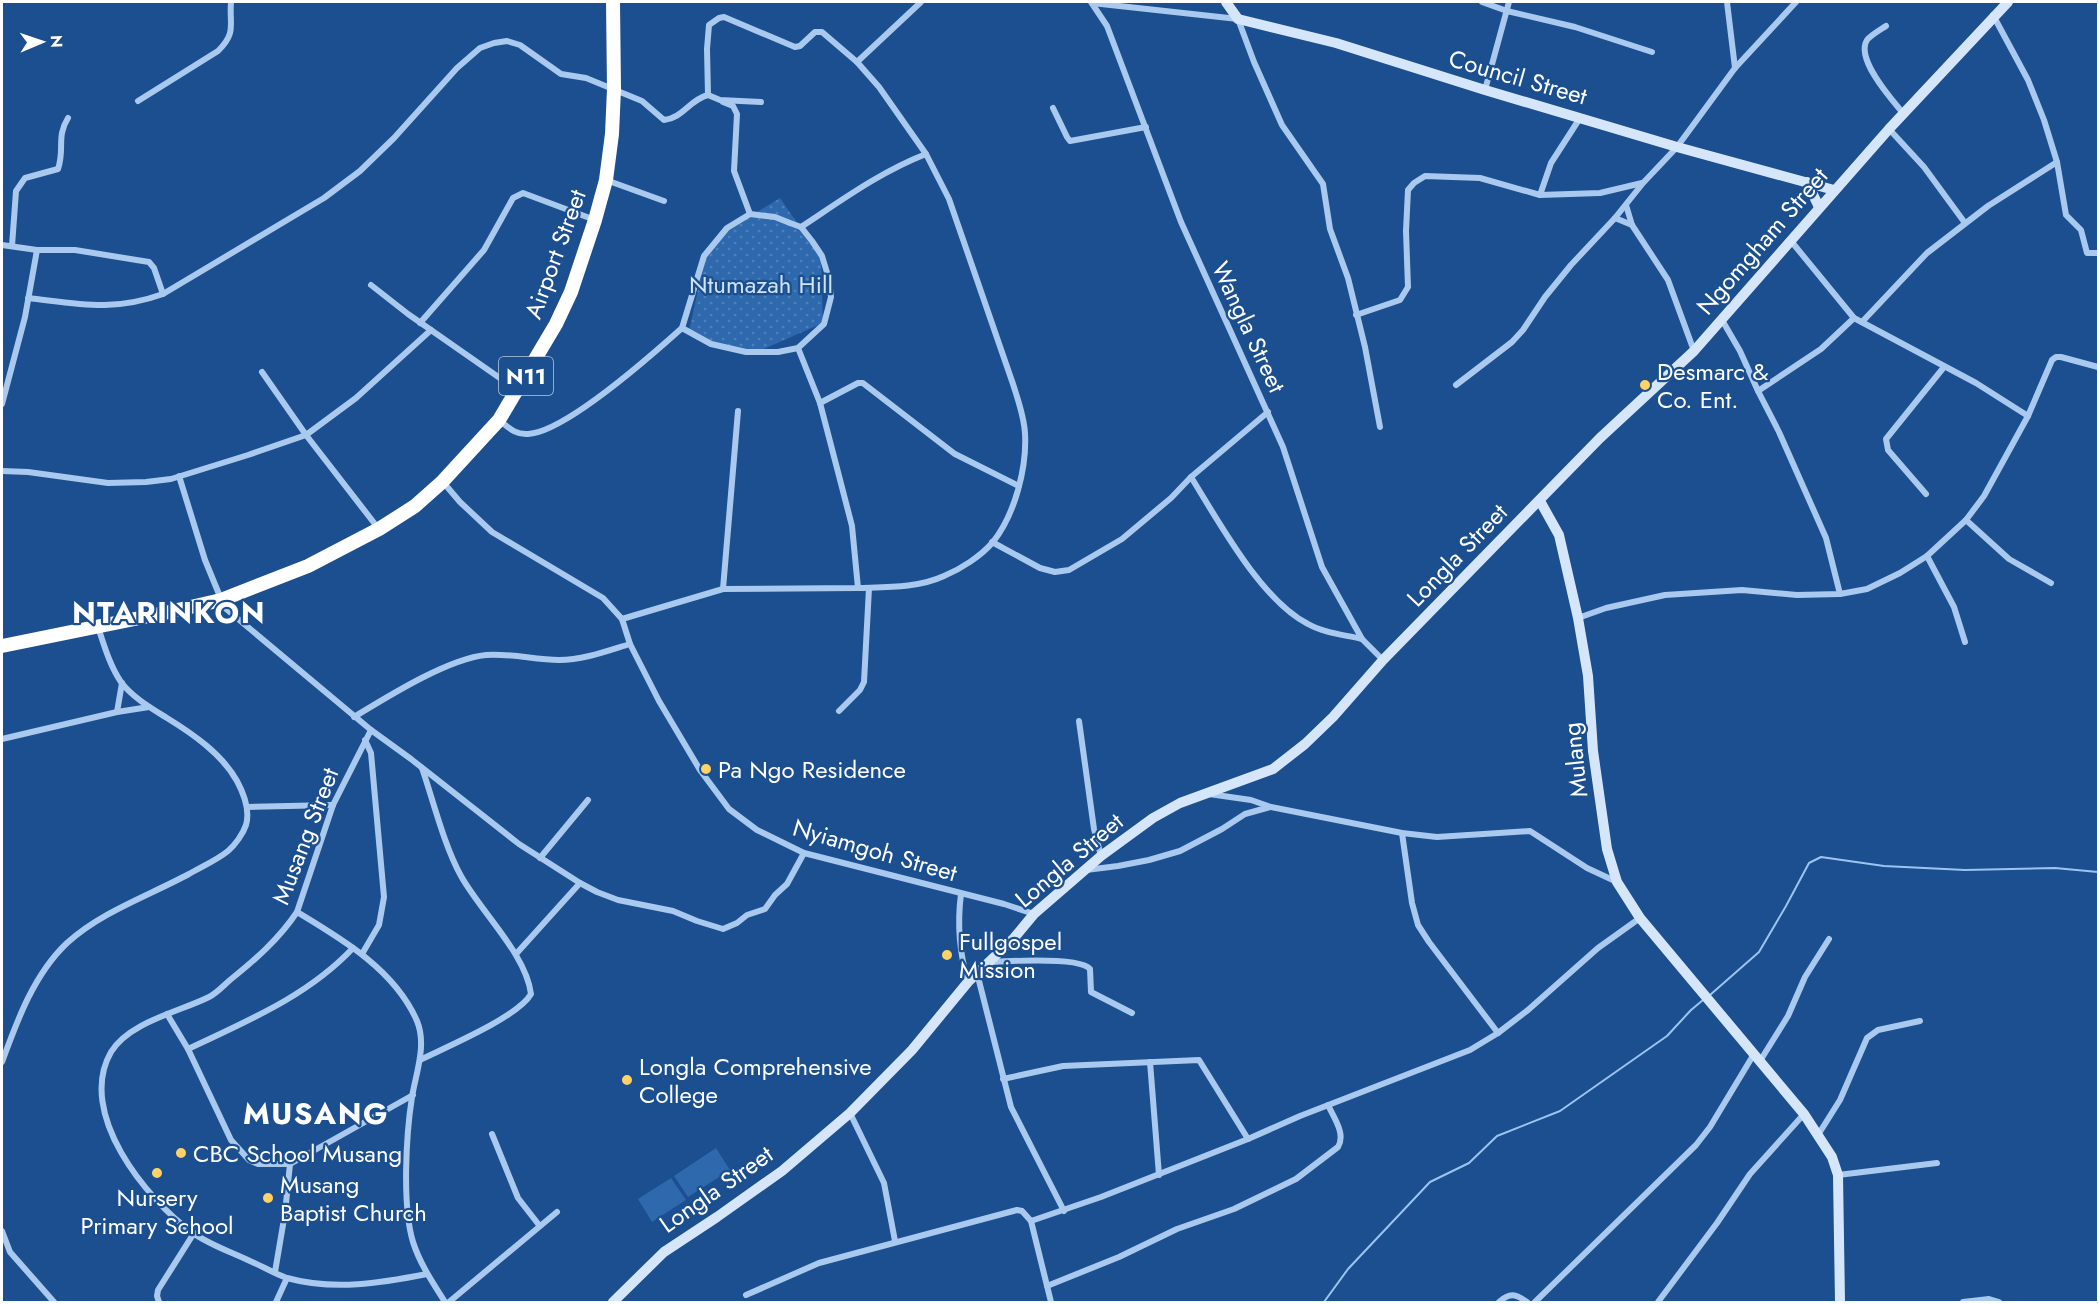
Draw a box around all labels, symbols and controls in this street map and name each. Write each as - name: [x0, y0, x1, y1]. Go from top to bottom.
- north arrow: [12, 12, 72, 72]
- text: N: [45, 35, 68, 48]
- street label: Council Street: [1445, 41, 1592, 114]
- street label: Ngomgham Street: [1688, 159, 1836, 322]
- street label: Airport Street: [515, 184, 595, 324]
- street label: Wangla Street: [1203, 256, 1295, 398]
- park label: Ntumazah Hill: [689, 267, 833, 302]
- place label: Desmarc & Co. Ent.: [1657, 354, 1768, 417]
- road number: N11: [499, 357, 553, 395]
- marker: Desmarc & Co. Ent.: [1638, 378, 1652, 392]
- street label: Longla Street: [1399, 495, 1515, 615]
- district label: NTARINKON: [72, 591, 266, 634]
- street label: Mulang: [1554, 721, 1596, 799]
- place label: Pa Ngo Residence: [718, 752, 906, 787]
- street label: Musang Street: [263, 762, 347, 909]
- marker: Pa Ngo Residence: [699, 762, 713, 776]
- street label: Longla Street: [1007, 804, 1131, 916]
- street label: Nyiamgoh Street: [789, 810, 962, 890]
- place label: Fullgospel Mission: [959, 924, 1062, 987]
- marker: Fullgospel Mission: [940, 948, 954, 962]
- place label: Longla Comprehensive College: [639, 1049, 872, 1112]
- marker: Longla Comprehensive College: [620, 1073, 634, 1087]
- district label: MUSANG: [243, 1092, 389, 1135]
- place label: CBC School Musang: [193, 1136, 402, 1171]
- street label: Longla Street: [652, 1137, 780, 1241]
- marker: CBC School Musang: [174, 1146, 188, 1160]
- marker: Nursery Primary School: [150, 1166, 164, 1180]
- place label: Musang Baptist Church: [280, 1167, 427, 1230]
- place label: Nursery Primary School: [80, 1180, 234, 1243]
- marker: Musang Baptist Church: [261, 1191, 275, 1205]

